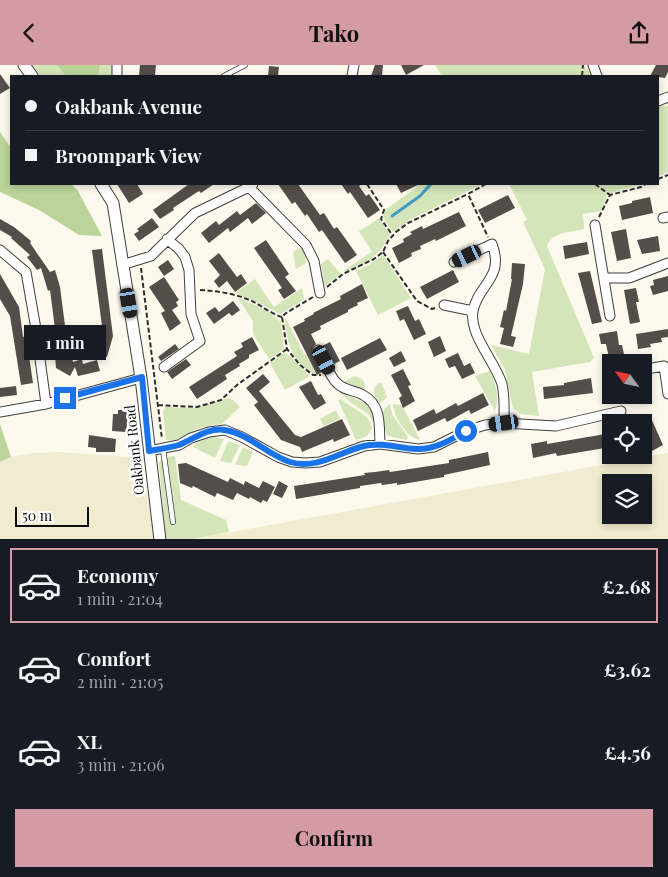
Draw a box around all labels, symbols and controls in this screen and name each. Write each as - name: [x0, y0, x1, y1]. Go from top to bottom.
- text: Tako: [309, 18, 359, 48]
- icon: back: [15, 19, 43, 47]
- icon: share: [625, 19, 653, 47]
- text: Oakbank Avenue: [55, 93, 202, 119]
- text: Broompark View: [55, 142, 202, 168]
- car: [450, 243, 483, 269]
- car: [119, 287, 138, 319]
- callout: 1 min: [24, 325, 106, 361]
- text: 1 min: [45, 332, 85, 353]
- car: [310, 343, 337, 377]
- north arrow: [602, 354, 652, 404]
- map controls: [602, 354, 652, 524]
- route end: [54, 387, 76, 409]
- street label: Oakbank Road: [120, 404, 148, 496]
- car: [488, 413, 519, 433]
- button: locate: [602, 414, 652, 464]
- route start: [455, 420, 477, 442]
- button: layers: [602, 474, 652, 524]
- scale bar: [15, 505, 89, 528]
- text: 50 m: [22, 506, 52, 525]
- text: Economy: [77, 562, 158, 588]
- icon: car: [17, 563, 62, 608]
- text: £2.68: [602, 573, 651, 599]
- text: 1 min · 21:04: [77, 588, 163, 609]
- text: Comfort: [77, 645, 151, 671]
- icon: car: [17, 646, 62, 691]
- text: £3.62: [604, 656, 651, 682]
- text: 2 min · 21:05: [77, 671, 163, 692]
- text: XL: [77, 728, 102, 754]
- icon: car: [17, 729, 62, 774]
- text: £4.56: [604, 739, 651, 765]
- text: 3 min · 21:06: [77, 754, 165, 775]
- button: Confirm: [15, 809, 653, 867]

